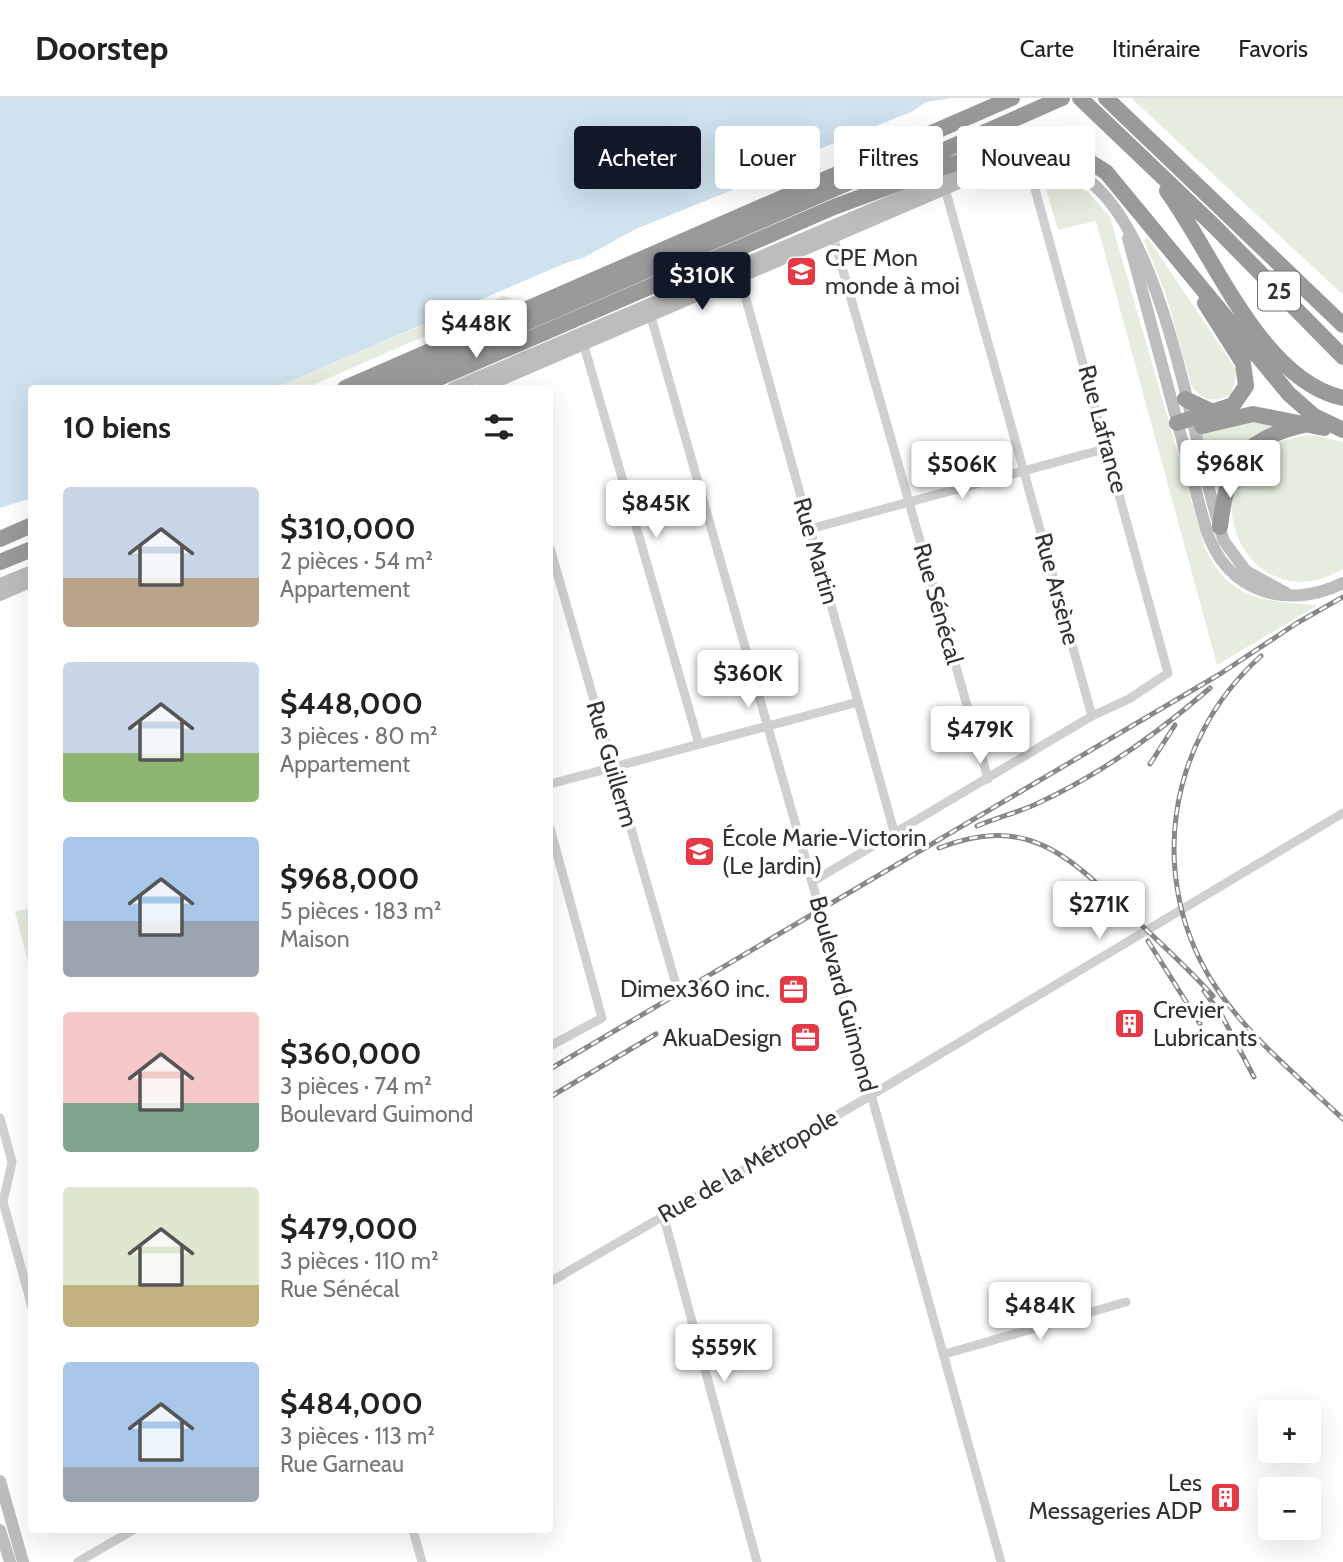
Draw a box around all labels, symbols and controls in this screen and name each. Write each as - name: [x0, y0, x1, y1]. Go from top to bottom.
- text: Doorstep: [35, 28, 168, 68]
- text: Carte: [1020, 34, 1074, 63]
- text: Itinéraire: [1112, 34, 1200, 63]
- text: Favoris: [1238, 34, 1308, 63]
- chip: Acheter: [574, 126, 701, 189]
- chip: Louer: [715, 126, 820, 189]
- chip: Filtres: [834, 126, 943, 189]
- chip: Nouveau: [957, 126, 1095, 189]
- place label: CPE Mon monde à moi: [825, 243, 960, 300]
- pin: $310K: [653, 252, 751, 312]
- school or university icon: CPE Mon monde à moi: [785, 255, 819, 289]
- text: $310K: [670, 261, 734, 289]
- road number: 25: [1258, 272, 1300, 310]
- pin: $448K: [427, 300, 525, 360]
- text: $448K: [441, 309, 511, 337]
- street label: Rue Lafrance: [1073, 362, 1134, 496]
- icon: filters: [480, 408, 518, 446]
- text: 10 biens: [63, 409, 171, 446]
- pin: $968K: [1181, 440, 1279, 500]
- pin: $506K: [913, 442, 1011, 501]
- text: $968K: [1196, 449, 1264, 477]
- text: $506K: [927, 450, 997, 478]
- pin: $845K: [607, 480, 705, 540]
- text: $845K: [622, 489, 690, 517]
- street label: Rue Martin: [787, 494, 846, 607]
- text: $310,000: [280, 510, 416, 547]
- icon: home: [119, 515, 203, 599]
- street label: Rue Arsène: [1029, 530, 1086, 648]
- street label: Rue Sénécal: [907, 540, 970, 668]
- text: 2 pièces · 54 m²: [280, 547, 433, 575]
- text: Appartement: [280, 575, 410, 603]
- pin: $360K: [699, 650, 797, 710]
- text: $360K: [713, 659, 783, 687]
- text: $448,000: [280, 685, 423, 722]
- icon: home: [119, 690, 203, 774]
- street label: Rue Guillerm: [581, 697, 644, 830]
- pin: $479K: [931, 706, 1029, 766]
- text: $479K: [947, 715, 1013, 743]
- text: 3 pièces · 80 m²: [280, 722, 437, 750]
- text: Appartement: [280, 750, 410, 778]
- place label: École Marie-Victorin (Le Jardin): [722, 823, 927, 880]
- school or university icon: École Marie-Victorin (Le Jardin): [682, 835, 716, 869]
- text: $968,000: [280, 860, 419, 897]
- icon: home: [119, 865, 203, 949]
- pin: $271K: [1050, 882, 1148, 941]
- text: $271K: [1069, 890, 1129, 918]
- street label: Boulevard Guimond: [803, 893, 884, 1095]
- text: 5 pièces · 183 m²: [280, 897, 441, 925]
- text: Maison: [280, 925, 349, 953]
- office icon: Dimex360 inc.: [776, 972, 810, 1006]
- place label: Dimex360 inc.: [620, 974, 770, 1003]
- place label: Crevier Lubricants: [1153, 995, 1257, 1052]
- building icon: Crevier Lubricants: [1113, 1007, 1147, 1041]
- office icon: AkuaDesign: [788, 1021, 822, 1055]
- place label: AkuaDesign: [663, 1023, 782, 1052]
- text: $360,000: [280, 1035, 422, 1072]
- icon: home: [119, 1040, 203, 1124]
- text: 3 pièces · 74 m²: [280, 1072, 432, 1100]
- text: Boulevard Guimond: [280, 1100, 473, 1128]
- street label: Rue de la Métropole: [653, 1102, 843, 1229]
- text: $479,000: [280, 1210, 418, 1247]
- icon: home: [119, 1215, 203, 1299]
- text: 3 pièces · 110 m²: [280, 1247, 439, 1275]
- text: Rue Sénécal: [280, 1275, 399, 1303]
- pin: $484K: [991, 1282, 1089, 1342]
- text: $484K: [1005, 1291, 1075, 1319]
- pin: $559K: [675, 1324, 773, 1384]
- text: $559K: [691, 1333, 757, 1361]
- text: $484,000: [280, 1385, 423, 1422]
- icon: home: [119, 1390, 203, 1474]
- map controls: [1258, 1400, 1321, 1540]
- button: +: [1258, 1400, 1321, 1463]
- text: 3 pièces · 113 m²: [280, 1422, 435, 1450]
- text: Rue Garneau: [280, 1450, 404, 1478]
- place label: Les Messageries ADP: [1029, 1468, 1202, 1525]
- button: −: [1258, 1477, 1321, 1540]
- building icon: Les Messageries ADP: [1208, 1480, 1242, 1514]

